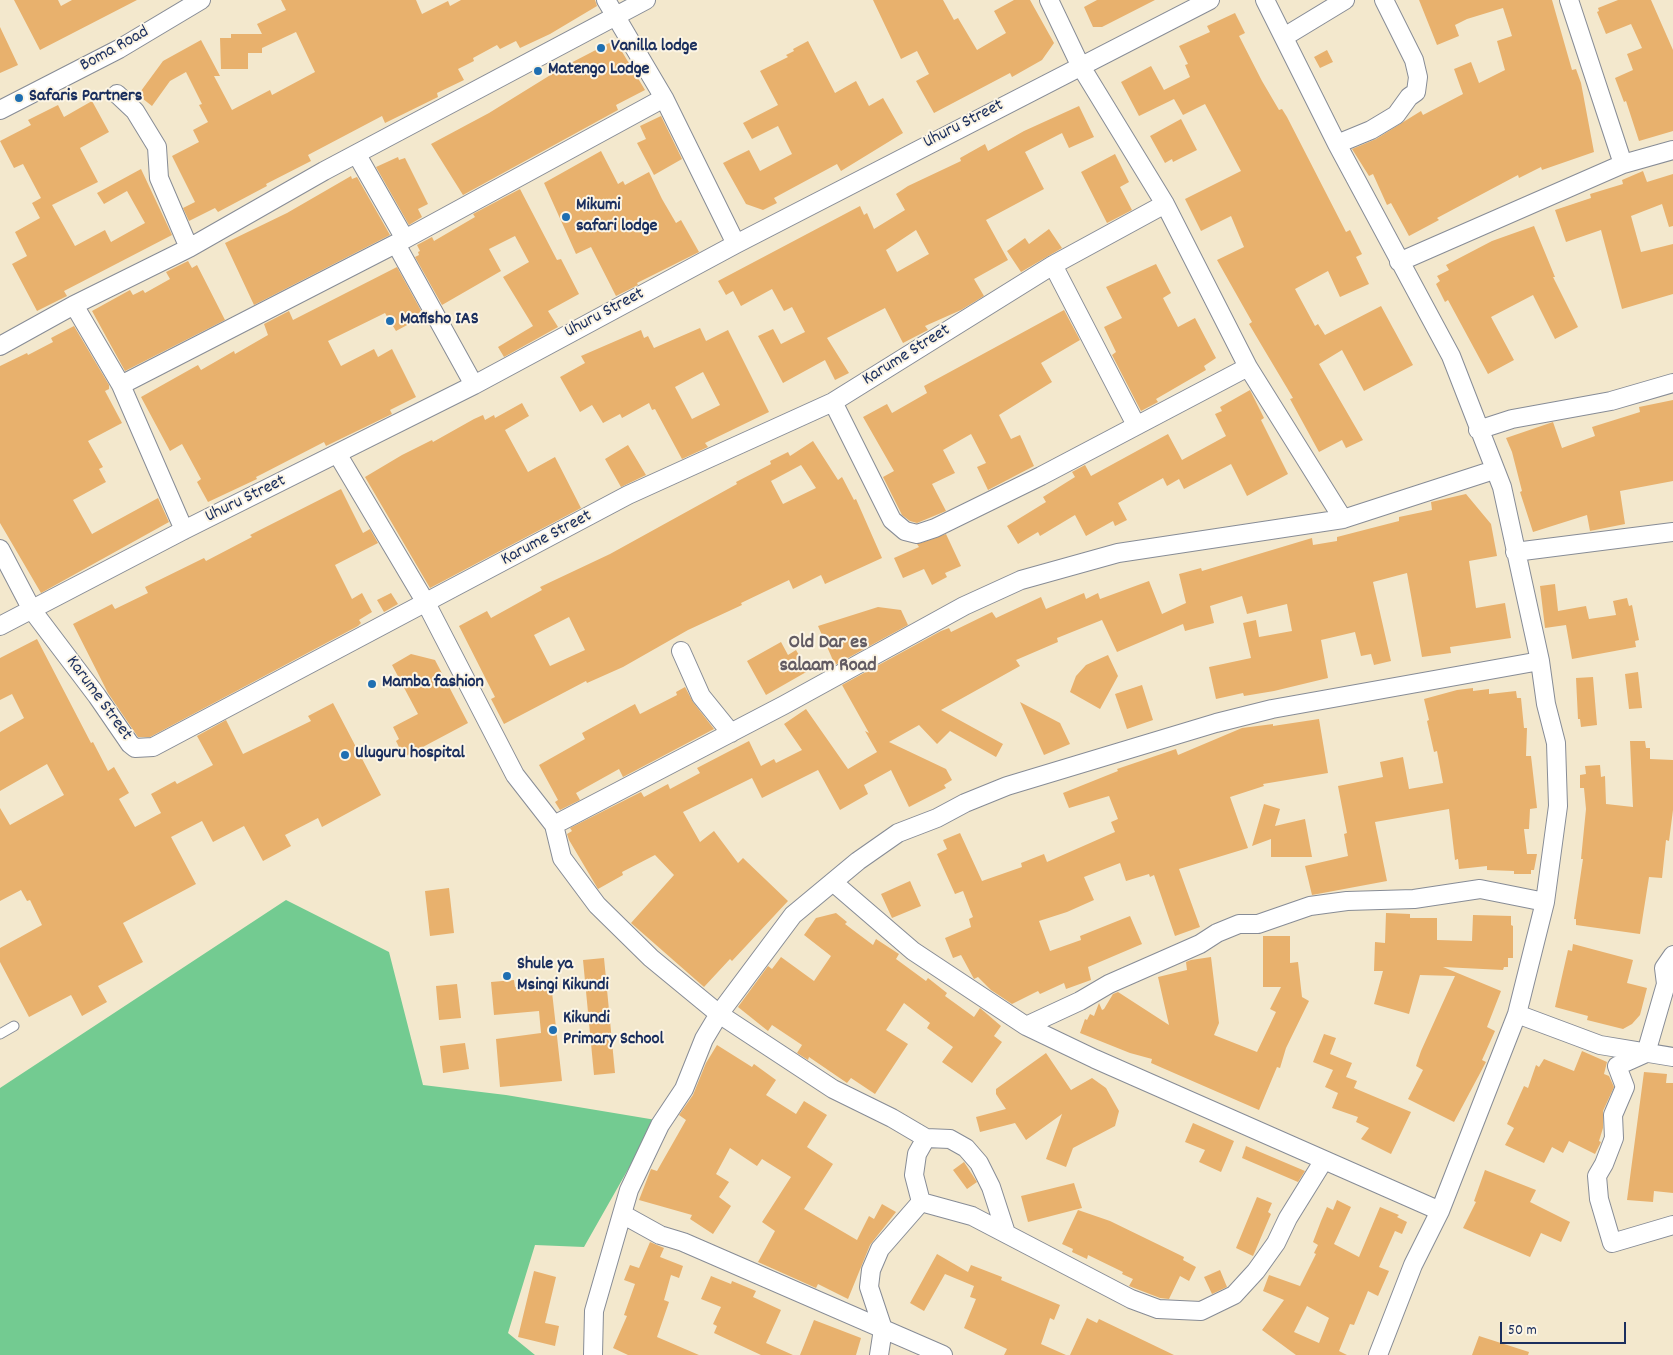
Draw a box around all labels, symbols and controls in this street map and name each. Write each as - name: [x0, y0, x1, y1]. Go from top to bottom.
- street label: Boma Road: [77, 22, 153, 78]
- place label: Vanilla lodge: [611, 37, 697, 59]
- marker: Vanilla lodge: [595, 42, 607, 54]
- place label: Matengo Lodge: [548, 60, 650, 82]
- marker: Matengo Lodge: [532, 65, 544, 77]
- place label: Safaris Partners: [29, 87, 142, 109]
- marker: Safaris Partners: [13, 92, 25, 104]
- street label: Uhuru Street: [920, 96, 1008, 154]
- place label: Mikumi safari lodge: [576, 196, 657, 238]
- marker: Mikumi safari lodge: [560, 211, 572, 223]
- street label: Uhuru Street: [562, 284, 648, 344]
- place label: Mafisho IAS: [400, 310, 479, 332]
- marker: Mafisho IAS: [384, 315, 396, 327]
- street label: Karume Street: [859, 321, 955, 391]
- street label: Uhuru Street: [202, 471, 290, 529]
- street label: Karume Street: [498, 506, 596, 572]
- district label: Old Dar es salaam Road: [779, 632, 877, 679]
- street label: Karume Street: [60, 652, 136, 746]
- place label: Mamba fashion: [382, 673, 484, 695]
- marker: Mamba fashion: [366, 678, 378, 690]
- place label: Uluguru hospital: [355, 744, 465, 766]
- marker: Uluguru hospital: [339, 749, 351, 761]
- place label: Shule ya Msingi Kikundi: [517, 955, 609, 998]
- marker: Shule ya Msingi Kikundi: [501, 970, 513, 982]
- place label: Kikundi Primary School: [563, 1009, 664, 1052]
- marker: Kikundi Primary School: [547, 1024, 559, 1036]
- scale bar: [1503, 1312, 1629, 1344]
- text: 50 m: [1508, 1320, 1537, 1342]

